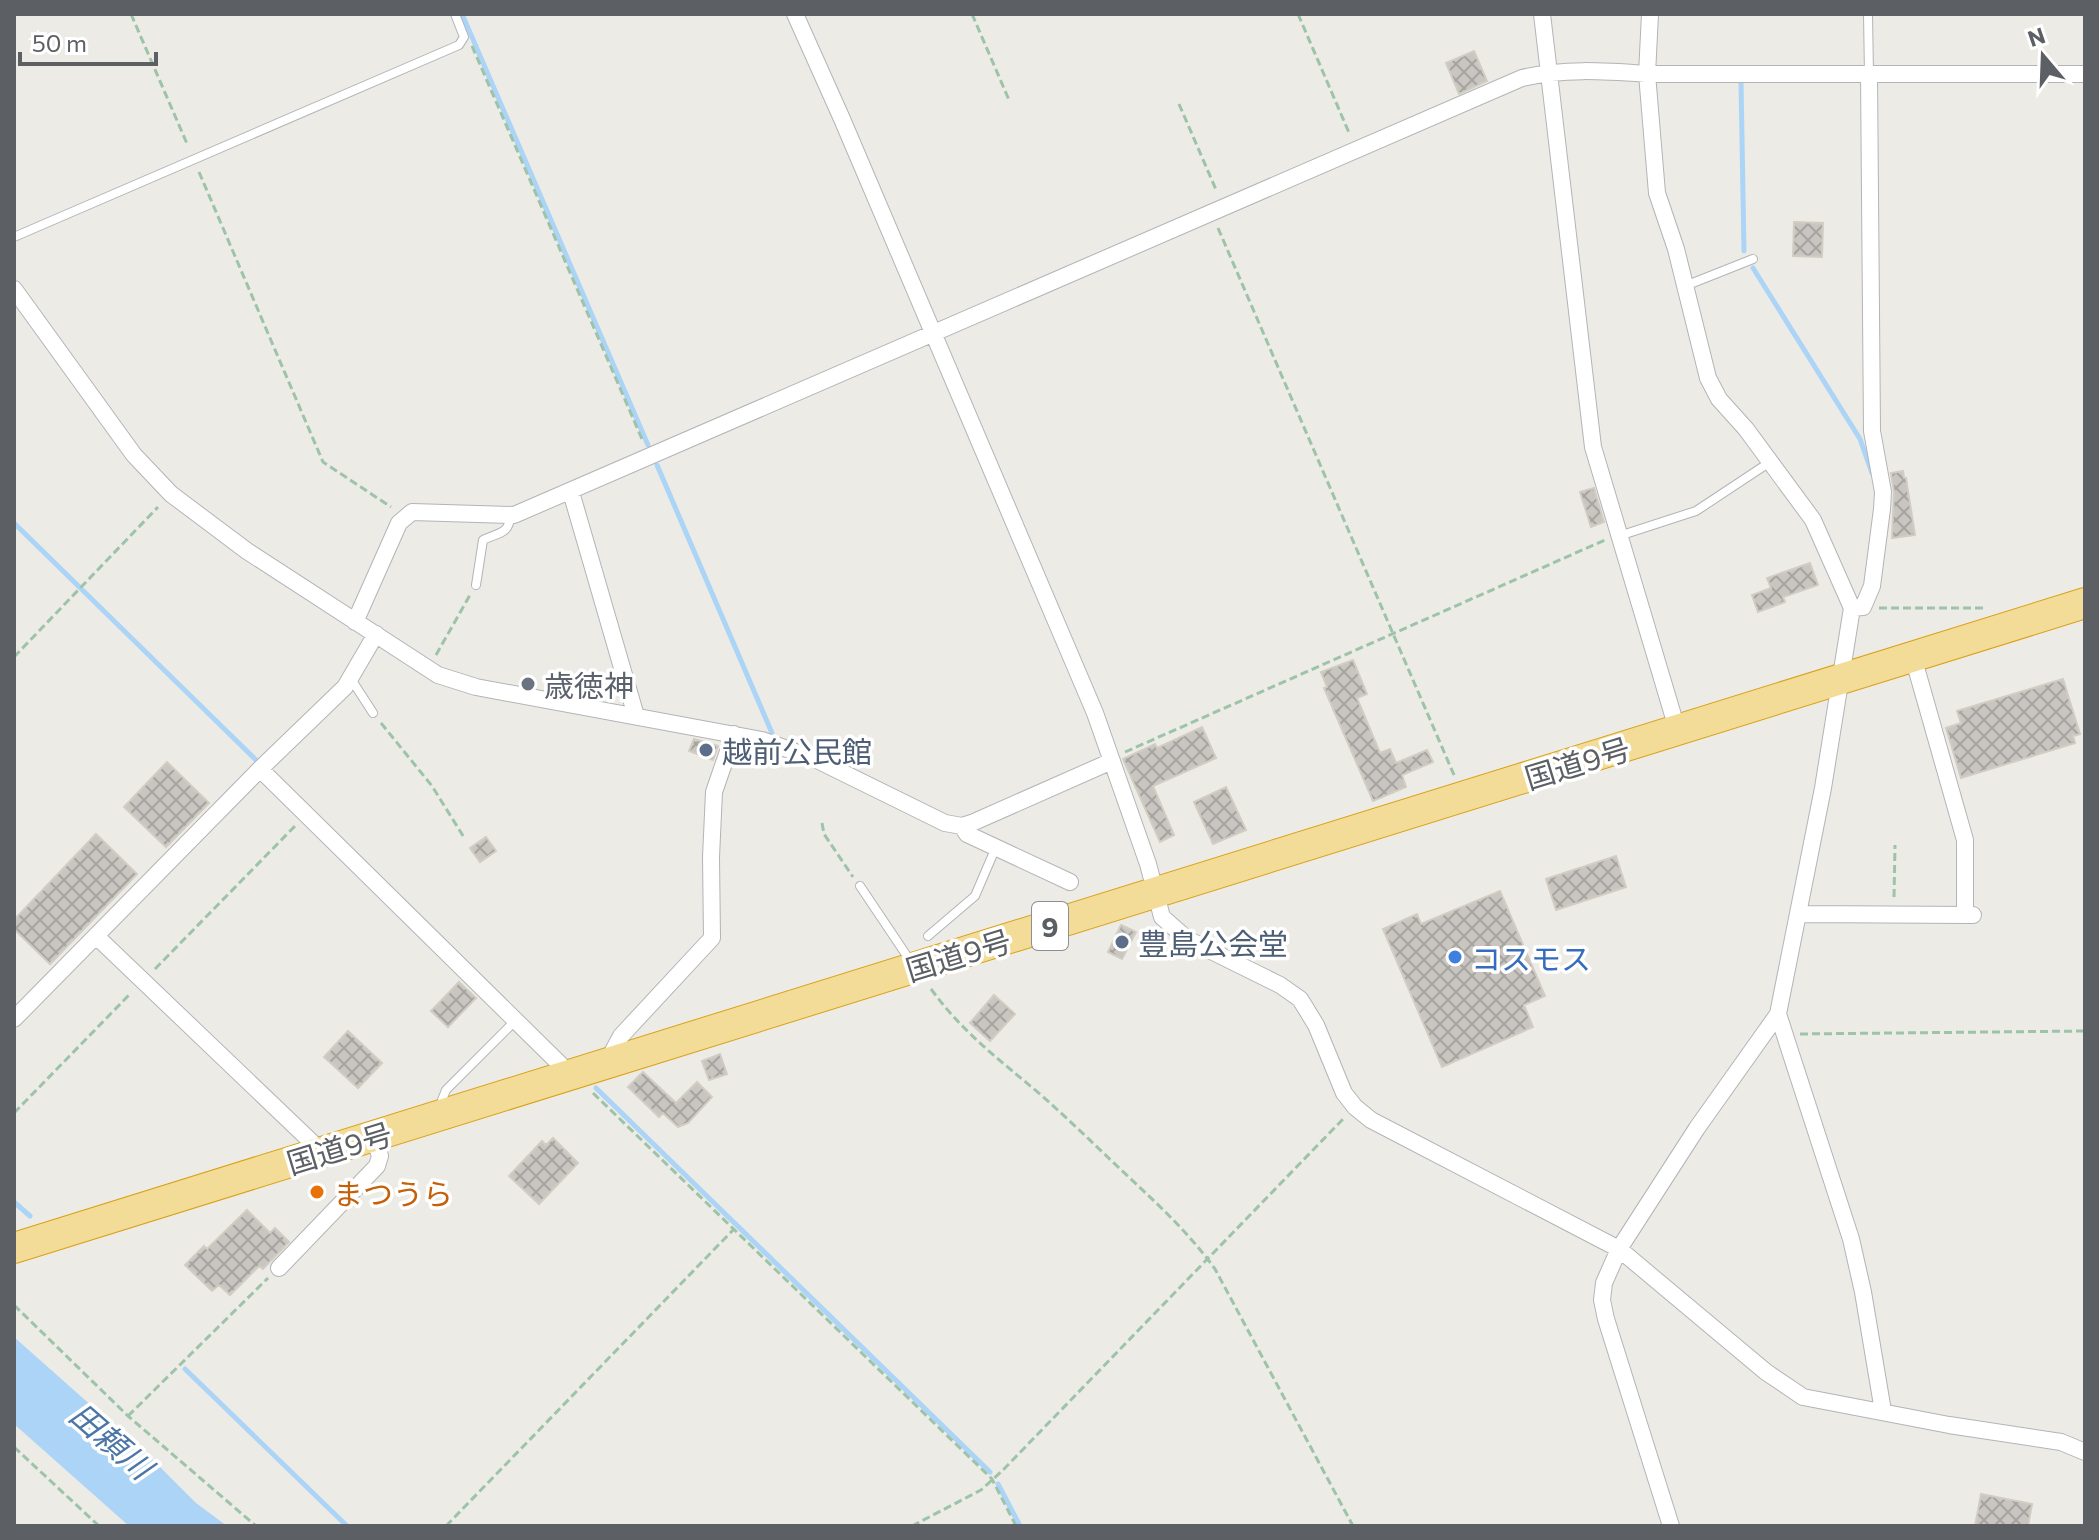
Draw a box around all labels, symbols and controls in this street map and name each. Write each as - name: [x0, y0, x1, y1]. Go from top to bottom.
- scale bar: [20, 16, 156, 66]
- north arrow: [2003, 16, 2083, 96]
- text: N: [2024, 21, 2049, 52]
- text: 50 m: [32, 28, 87, 57]
- place label: 歳徳神: [544, 666, 634, 703]
- marker: 歳徳神: [519, 675, 537, 693]
- street label: 国道9号: [1520, 728, 1634, 796]
- place label: 越前公民館: [722, 732, 872, 769]
- marker: 越前公民館: [697, 741, 715, 759]
- road number: 9: [1032, 902, 1068, 950]
- street label: 国道9号: [901, 920, 1015, 988]
- place label: 豊島公会堂: [1138, 924, 1288, 961]
- marker: 豊島公会堂: [1113, 933, 1131, 951]
- place label: コスモス: [1471, 939, 1591, 976]
- marker: コスモス: [1446, 948, 1464, 966]
- street label: 国道9号: [282, 1113, 396, 1181]
- place label: まつうら: [333, 1174, 453, 1211]
- marker: まつうら: [308, 1183, 326, 1201]
- water label: 田頼川: [63, 1393, 164, 1489]

